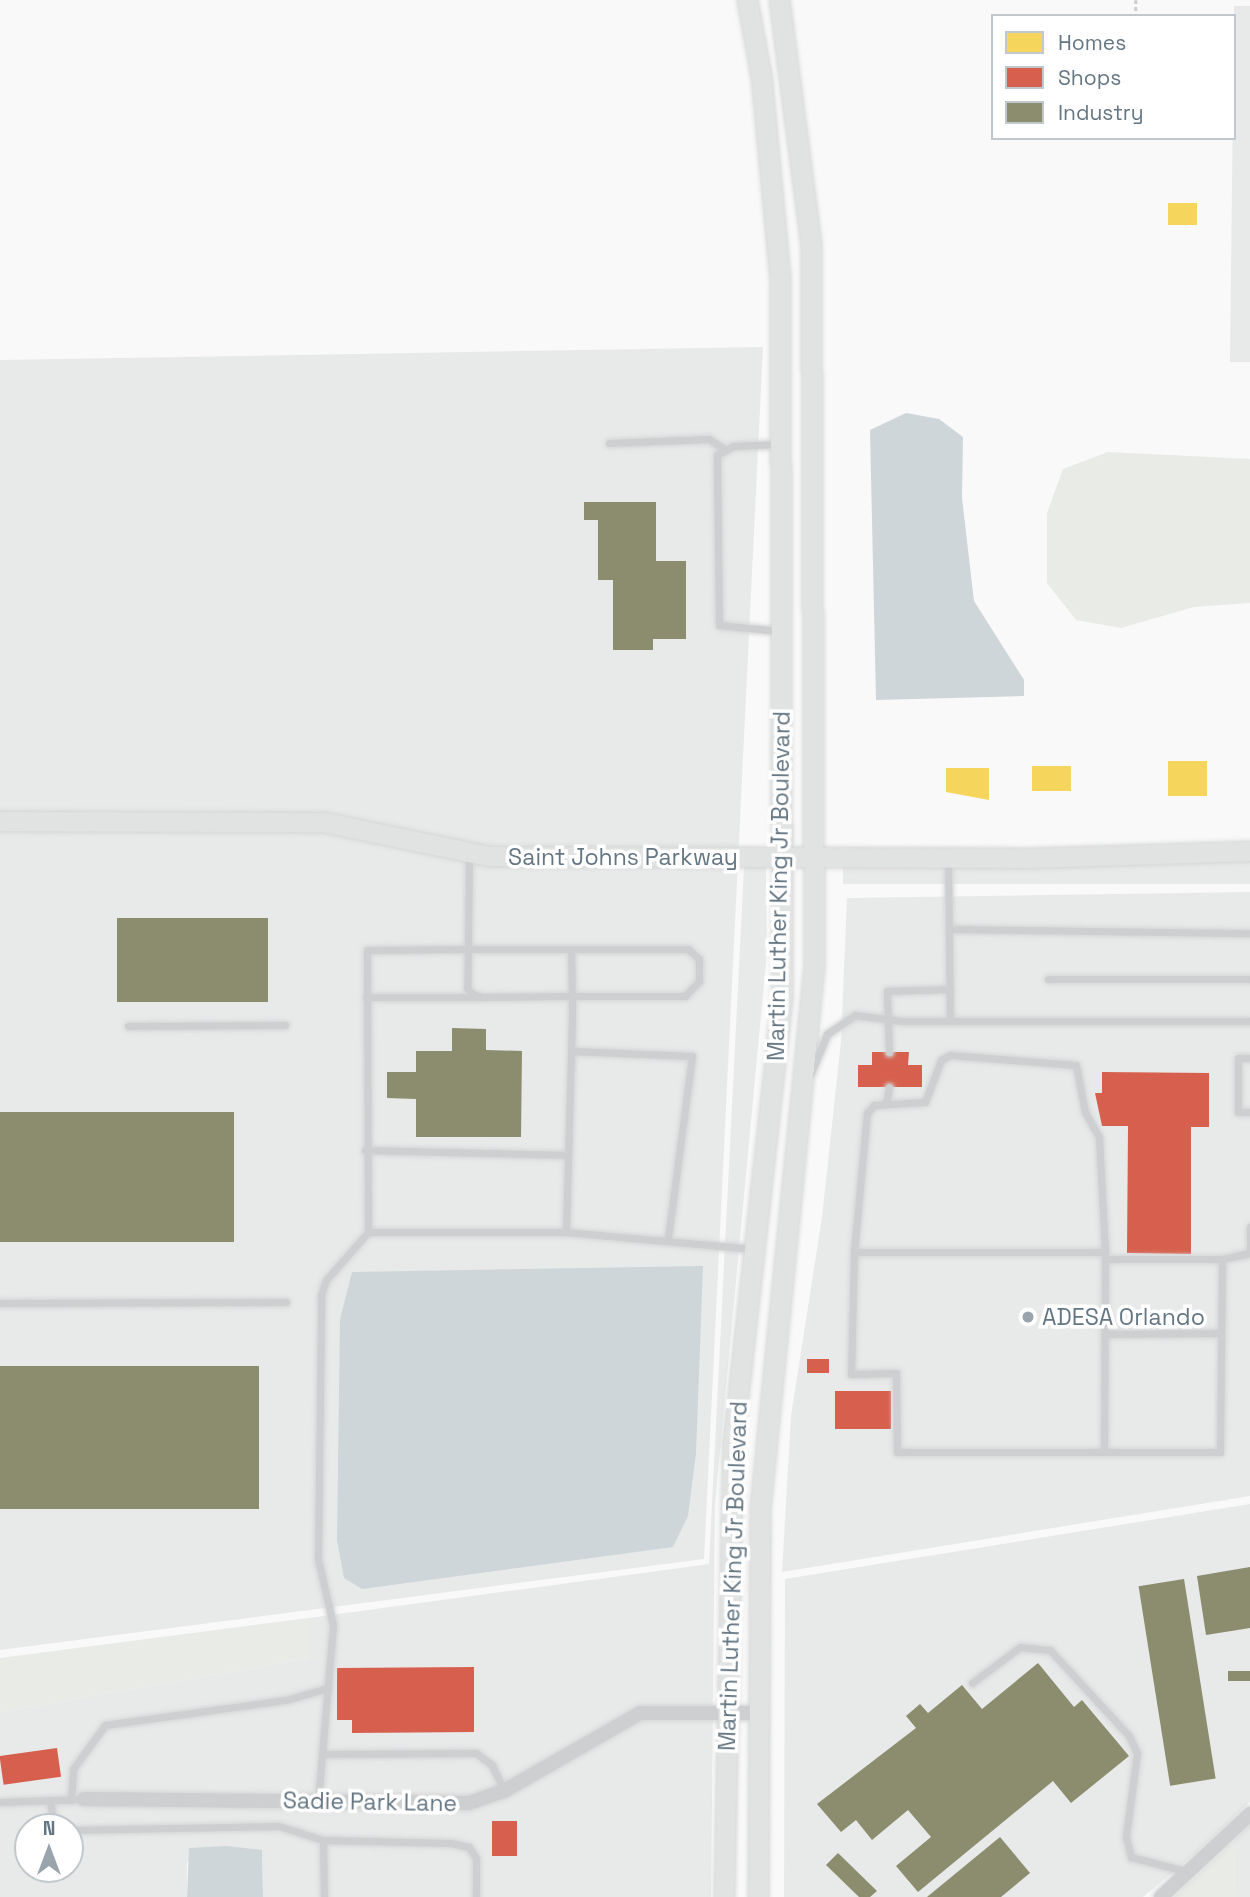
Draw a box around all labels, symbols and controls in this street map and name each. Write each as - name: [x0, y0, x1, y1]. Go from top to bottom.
- legend: [991, 14, 1236, 140]
- text: Homes: [1058, 29, 1126, 56]
- text: Shops: [1058, 64, 1121, 91]
- text: Industry: [1058, 99, 1144, 126]
- street label: Martin Luther King Jr Boulevard: [762, 711, 796, 1061]
- street label: Saint Johns Parkway: [508, 843, 738, 871]
- place label: ADESA Orlando: [1042, 1303, 1205, 1331]
- marker: ADESA Orlando: [1020, 1309, 1036, 1325]
- street label: Martin Luther King Jr Boulevard: [713, 1401, 753, 1751]
- street label: Sadie Park Lane: [283, 1787, 457, 1817]
- north arrow: [14, 1813, 84, 1883]
- text: N: [43, 1816, 55, 1841]

